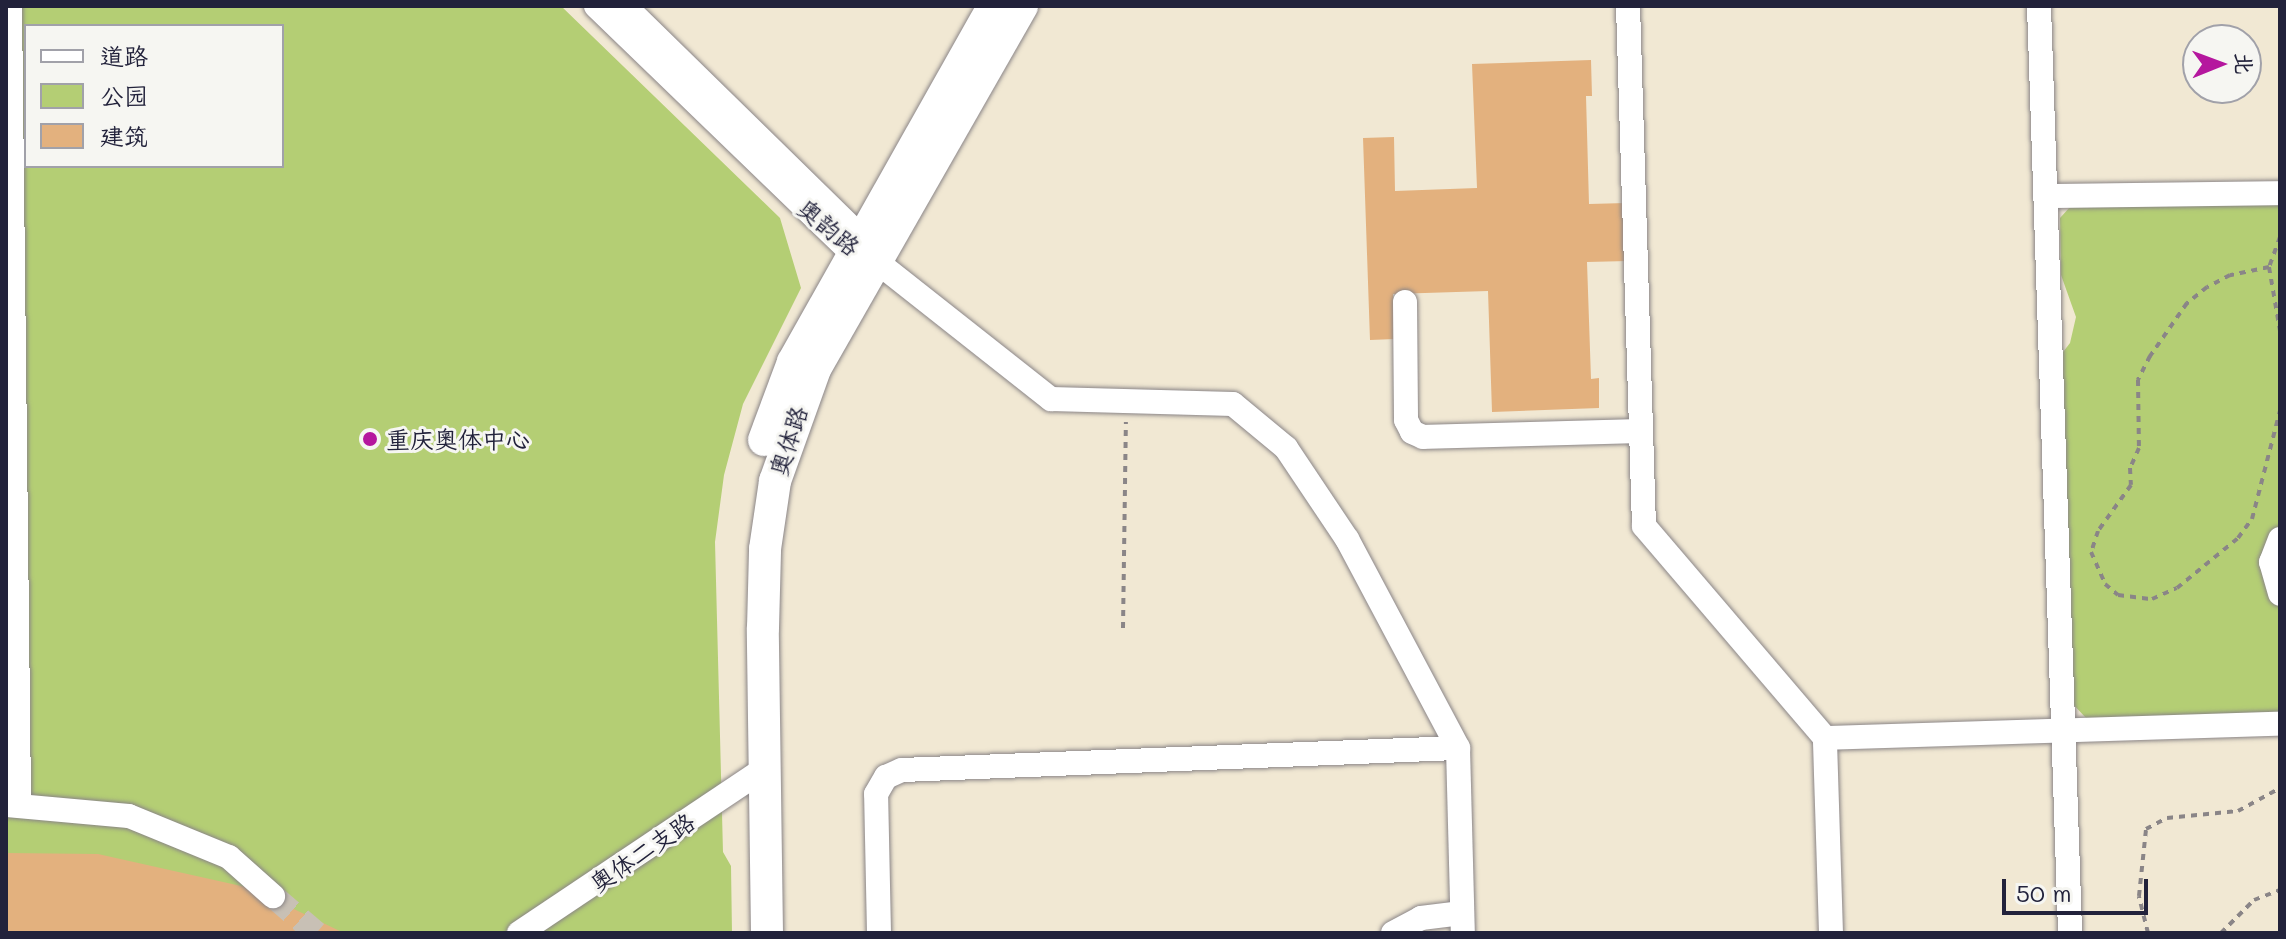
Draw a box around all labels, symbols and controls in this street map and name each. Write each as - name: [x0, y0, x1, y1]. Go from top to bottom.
- legend: [24, 24, 284, 168]
- north arrow: [2182, 24, 2262, 104]
- text: 道路: [100, 40, 148, 71]
- text: 北: [2230, 52, 2259, 75]
- text: 公园: [100, 80, 148, 111]
- text: 建筑: [100, 120, 148, 151]
- street label: 奥韵路: [792, 193, 866, 261]
- street label: 奥体路: [763, 402, 813, 480]
- place label: 重庆奥体中心: [386, 425, 530, 453]
- marker: 重庆奥体中心: [361, 430, 379, 448]
- street label: 奥体二支路: [584, 807, 700, 897]
- scale bar: [2006, 863, 2152, 913]
- text: 50 m: [2016, 877, 2072, 908]

